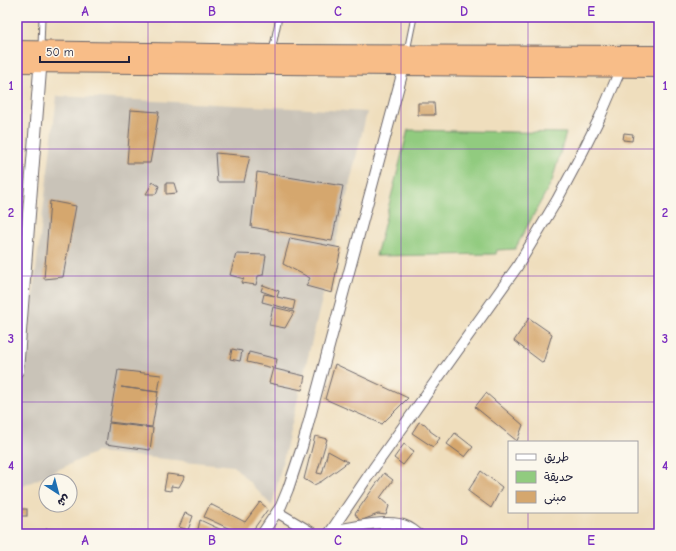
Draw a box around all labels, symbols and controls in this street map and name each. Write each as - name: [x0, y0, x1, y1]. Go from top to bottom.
- text: A: [81, 4, 89, 19]
- text: B: [208, 4, 216, 19]
- text: C: [334, 4, 342, 19]
- text: D: [460, 4, 468, 19]
- text: E: [587, 4, 595, 19]
- scale bar: [40, 38, 129, 64]
- text: 50 m: [46, 45, 74, 59]
- text: 1: [8, 78, 14, 93]
- text: 1: [662, 78, 668, 93]
- text: 2: [8, 205, 14, 220]
- text: 2: [662, 205, 668, 220]
- text: 3: [8, 331, 14, 346]
- text: 3: [662, 331, 668, 346]
- legend: [508, 441, 638, 513]
- text: طريق: [544, 450, 569, 464]
- text: 4: [8, 458, 14, 473]
- text: 4: [662, 458, 668, 473]
- text: حديقة: [544, 470, 573, 484]
- north arrow: [38, 473, 78, 513]
- text: مبنى: [544, 490, 567, 505]
- text: ش: [55, 492, 72, 510]
- text: A: [81, 533, 89, 548]
- text: B: [208, 533, 216, 548]
- text: C: [334, 533, 342, 548]
- text: D: [460, 533, 468, 548]
- text: E: [587, 533, 595, 548]

